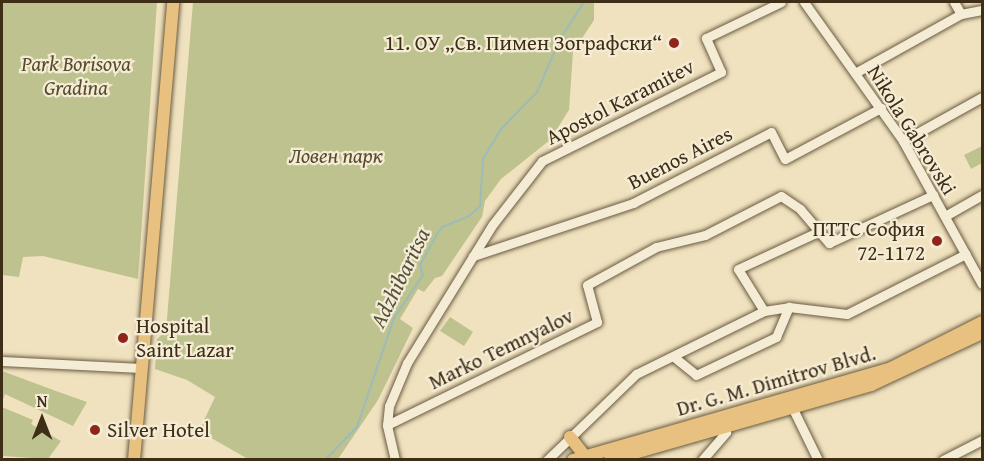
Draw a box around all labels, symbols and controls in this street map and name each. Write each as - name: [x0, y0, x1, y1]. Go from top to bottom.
- place label: 11. ОУ „Св. Пимен Зографски“: [385, 30, 662, 56]
- marker: 11. ОУ „Св. Пимен Зографски“: [667, 36, 681, 50]
- park label: Park Borisova Gradina: [21, 51, 131, 101]
- street label: Apostol Karamitev: [542, 54, 698, 150]
- street label: Nikola Gabrovski: [862, 60, 962, 200]
- street label: Buenos Aires: [624, 121, 736, 195]
- park label: Ловен парк: [289, 143, 383, 169]
- place label: ПТТС София 72-1172: [813, 216, 925, 266]
- water label: Adzhibaritsa: [365, 224, 435, 332]
- marker: ПТТС София 72-1172: [930, 234, 944, 248]
- street label: Marko Temnyalov: [425, 303, 577, 395]
- place label: Hospital Saint Lazar: [136, 313, 234, 363]
- marker: Hospital Saint Lazar: [114, 329, 132, 347]
- street label: Dr. G. M. Dimitrov Blvd.: [674, 340, 878, 422]
- north arrow: [12, 389, 72, 449]
- text: N: [37, 389, 47, 413]
- place label: Silver Hotel: [107, 417, 210, 443]
- marker: Silver Hotel: [88, 423, 102, 437]

